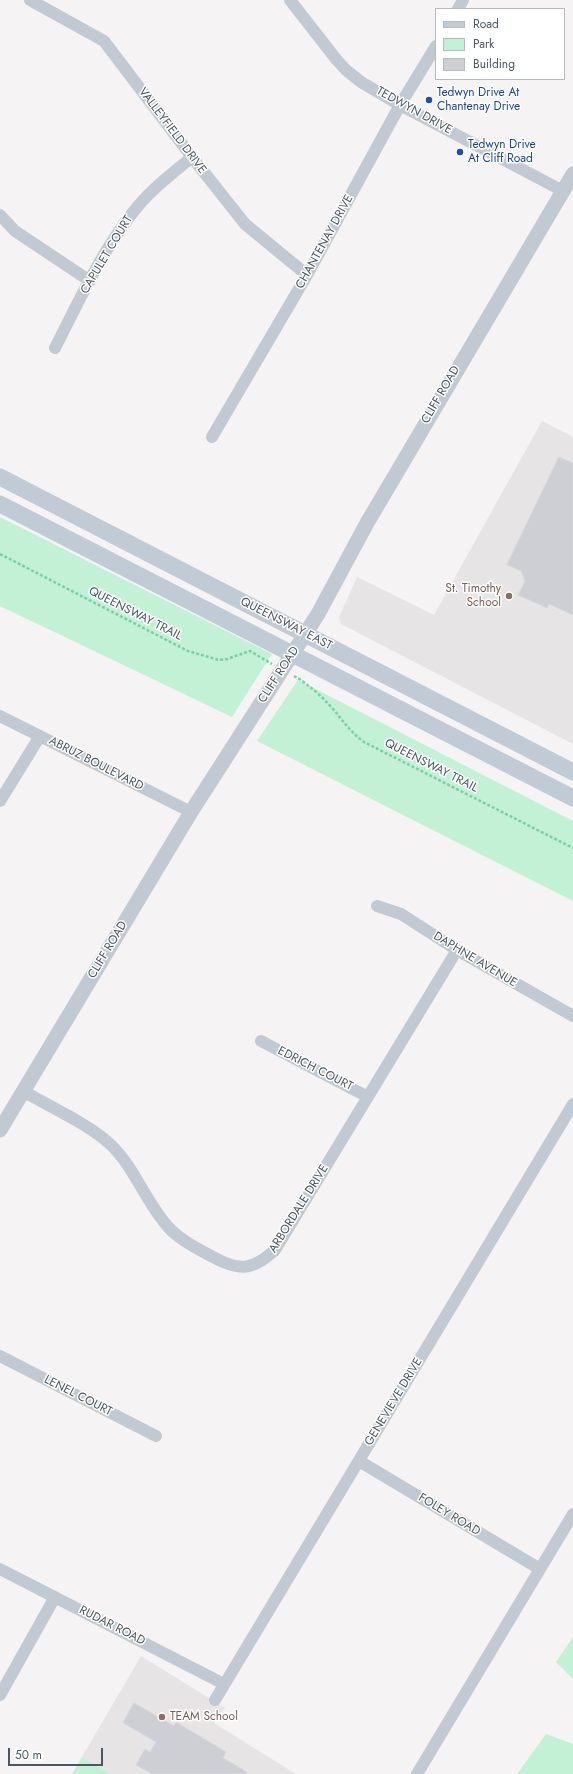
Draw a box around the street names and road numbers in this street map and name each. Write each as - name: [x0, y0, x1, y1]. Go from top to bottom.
- street label: TEDWYN DRIVE: [374, 84, 454, 138]
- street label: VALLEYFIELD DRIVE: [135, 85, 209, 177]
- street label: CHANTENAY DRIVE: [293, 192, 357, 292]
- street label: CAPULET COURT: [78, 213, 136, 297]
- street label: CLIFF ROAD: [419, 364, 463, 426]
- street label: QUEENSWAY TRAIL: [86, 584, 184, 644]
- street label: QUEENSWAY EAST: [238, 595, 334, 653]
- street label: CLIFF ROAD: [256, 644, 302, 706]
- street label: ABRUZ BOULEVARD: [46, 734, 146, 794]
- street label: QUEENSWAY TRAIL: [382, 736, 480, 796]
- street label: CLIFF ROAD: [85, 919, 131, 981]
- street label: DAPHNE AVENUE: [431, 929, 519, 991]
- street label: EDRICH COURT: [275, 1044, 355, 1094]
- street label: ARBORDALE DRIVE: [266, 1162, 332, 1256]
- street label: GENEVIEVE DRIVE: [362, 1356, 426, 1448]
- street label: LENEL COURT: [42, 1373, 114, 1419]
- street label: FOLEY ROAD: [415, 1491, 483, 1539]
- street label: RUDAR ROAD: [77, 1603, 147, 1649]

